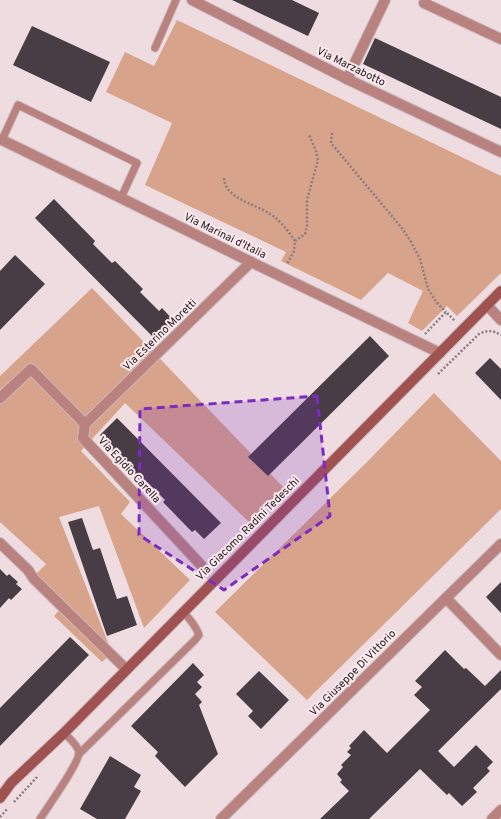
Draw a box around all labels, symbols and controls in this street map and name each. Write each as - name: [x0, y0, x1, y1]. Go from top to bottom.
- street label: Via Marzabotto: [314, 44, 388, 90]
- street label: Via Marinai d'Italia: [181, 210, 269, 262]
- street label: Via Esterino Moretti: [120, 296, 200, 374]
- street label: Via Egidio Carella: [95, 434, 164, 506]
- street label: Via Giacomo Radini Tedeschi: [193, 474, 303, 584]
- street label: Via Giuseppe Di Vittorio: [307, 627, 399, 719]

